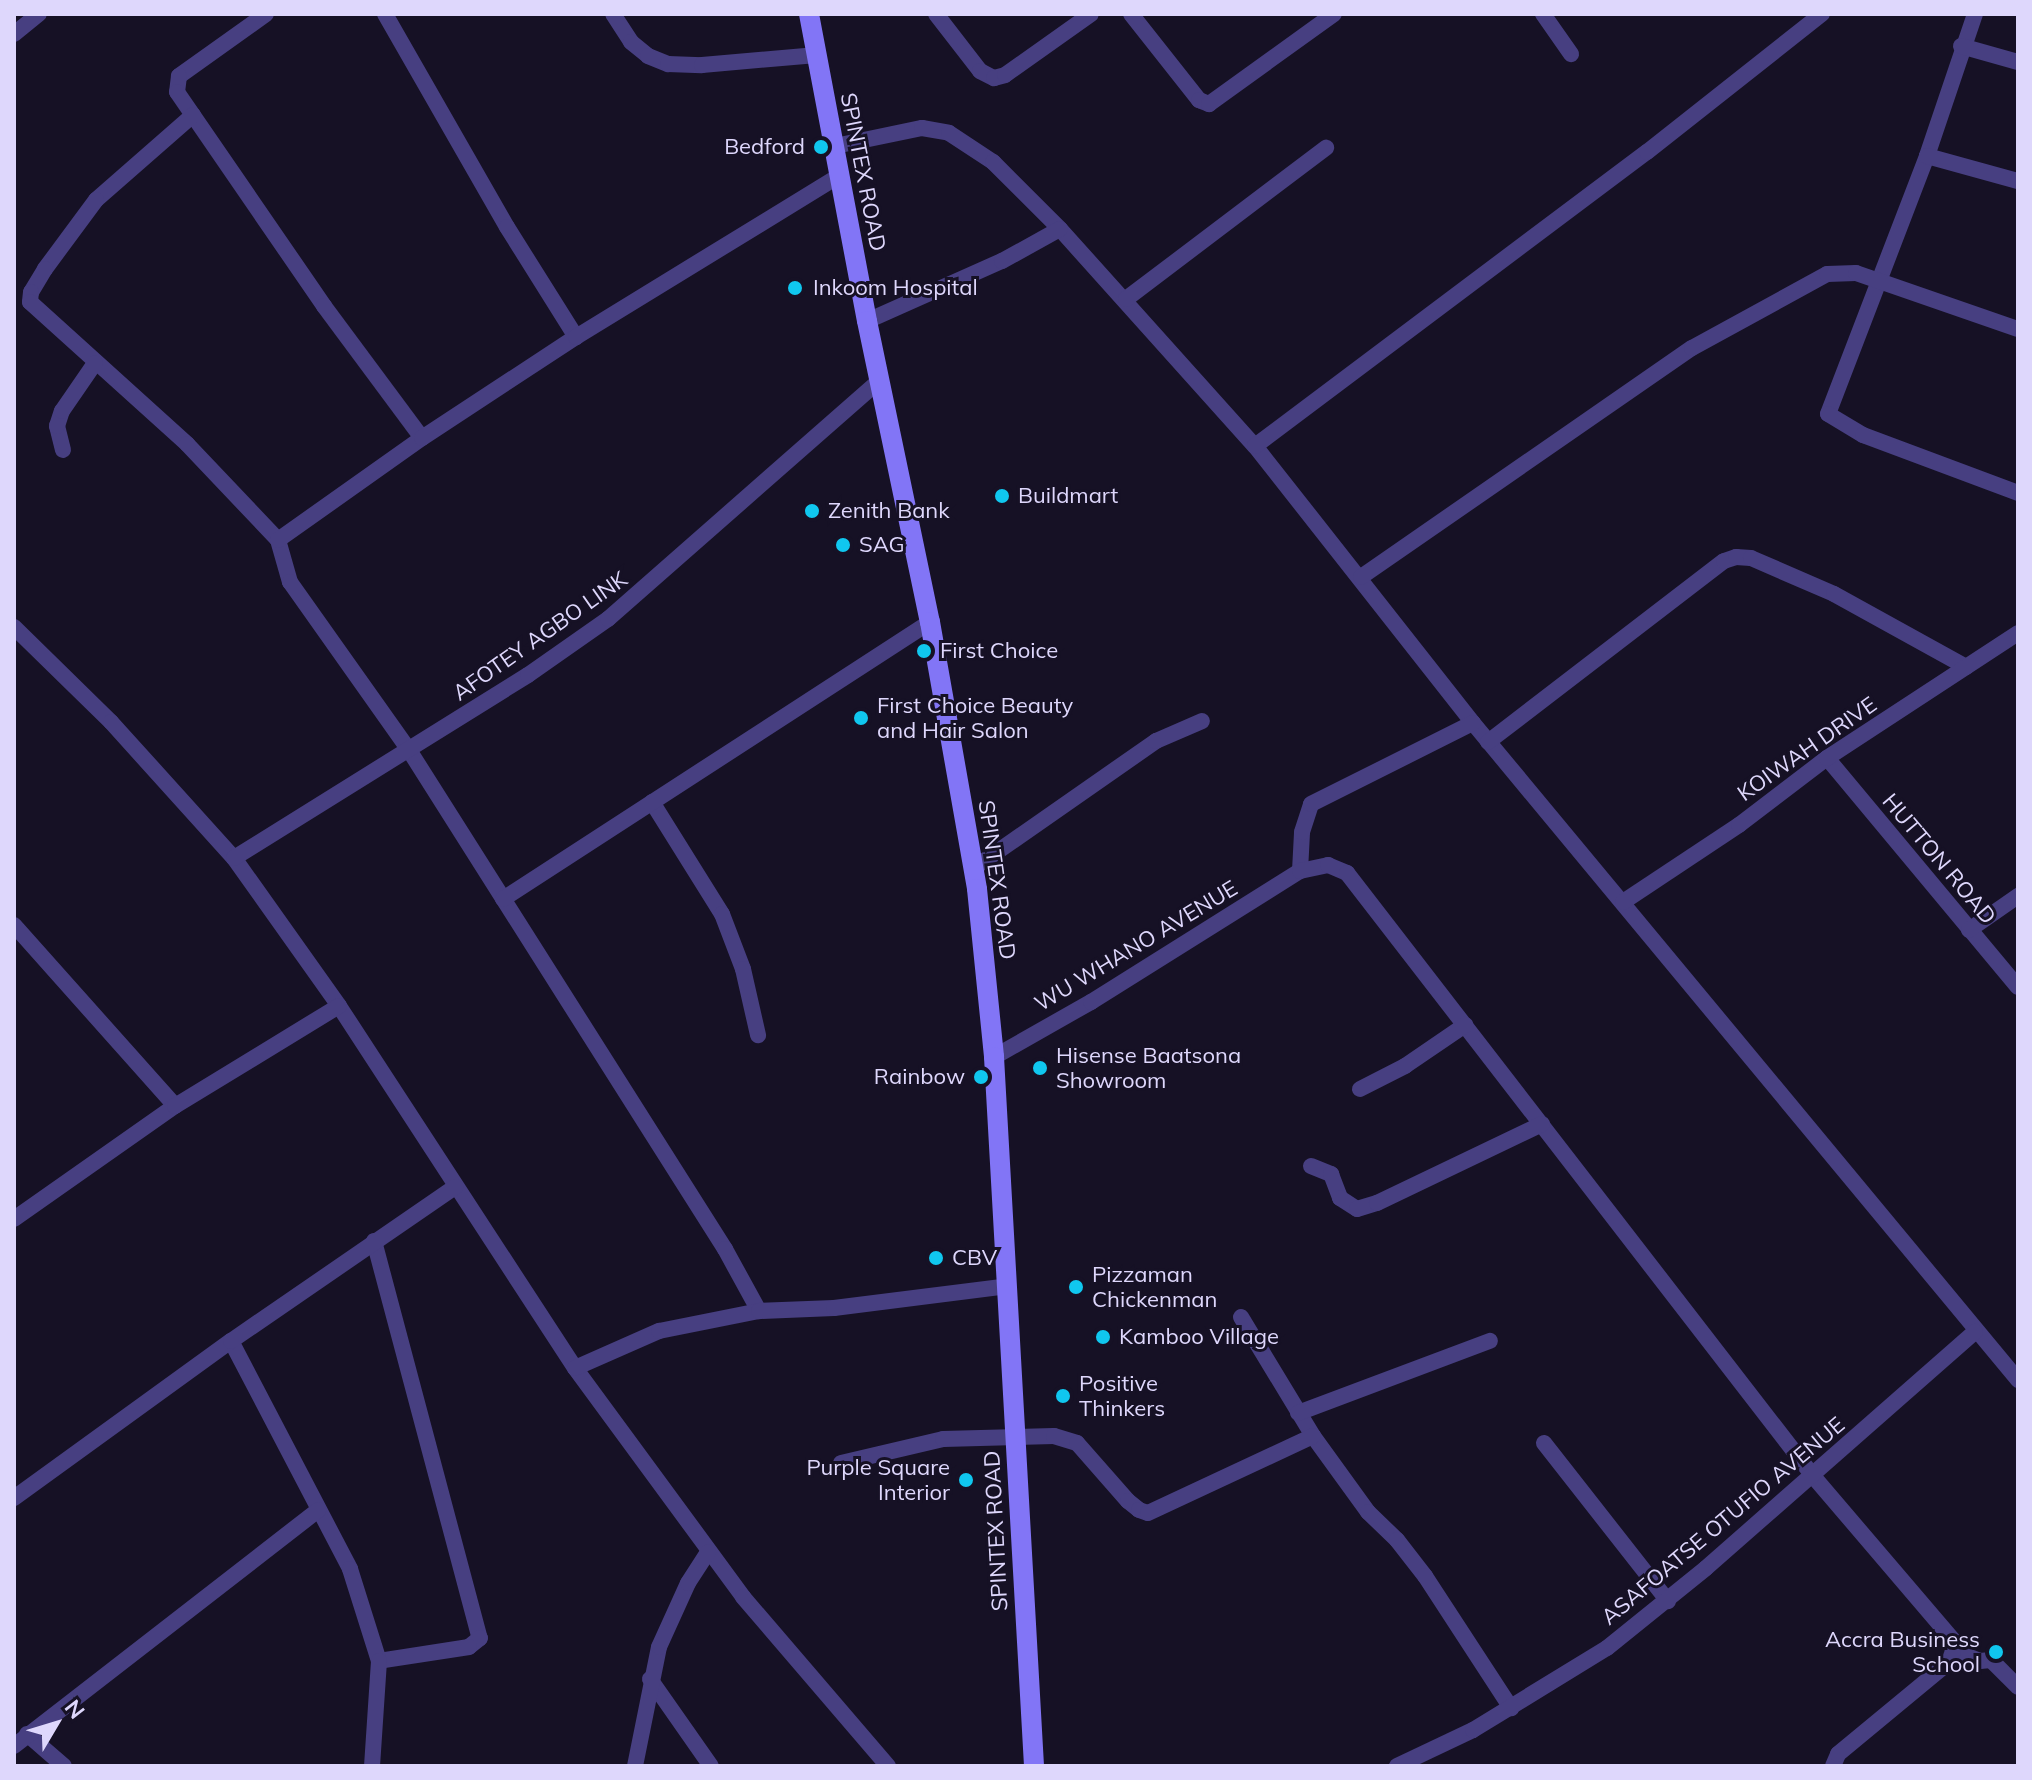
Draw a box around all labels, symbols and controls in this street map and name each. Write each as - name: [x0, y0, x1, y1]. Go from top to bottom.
- street label: SPINTEX ROAD: [835, 91, 891, 253]
- place label: Bedford: [724, 134, 805, 160]
- marker: Bedford: [812, 138, 830, 156]
- place label: Inkoom Hospital: [813, 275, 978, 301]
- marker: Inkoom Hospital: [784, 277, 806, 299]
- place label: Buildmart: [1018, 483, 1118, 509]
- marker: Buildmart: [993, 487, 1011, 505]
- place label: Zenith Bank: [828, 498, 950, 524]
- marker: Zenith Bank: [803, 502, 821, 520]
- place label: SAG: [859, 532, 905, 558]
- marker: SAG: [834, 536, 852, 554]
- street label: AFOTEY AGBO LINK: [448, 566, 632, 706]
- place label: First Choice: [940, 638, 1058, 664]
- marker: First Choice: [915, 642, 933, 660]
- street label: KOIWAH DRIVE: [1732, 691, 1882, 807]
- place label: First Choice Beauty and Hair Salon: [877, 692, 1073, 744]
- marker: First Choice Beauty and Hair Salon: [852, 709, 870, 727]
- street label: HUTTON ROAD: [1877, 788, 2001, 930]
- street label: SPINTEX ROAD: [973, 799, 1021, 961]
- street label: WU WHANO AVENUE: [1030, 875, 1242, 1017]
- place label: Hisense Baatsona Showroom: [1056, 1042, 1241, 1094]
- marker: Hisense Baatsona Showroom: [1031, 1059, 1049, 1077]
- place label: Rainbow: [874, 1064, 965, 1090]
- marker: Rainbow: [972, 1068, 990, 1086]
- place label: CBV: [952, 1245, 997, 1271]
- marker: CBV: [927, 1249, 945, 1267]
- place label: Pizzaman Chickenman: [1092, 1261, 1217, 1312]
- marker: Pizzaman Chickenman: [1067, 1278, 1085, 1296]
- place label: Kamboo Village: [1119, 1324, 1279, 1350]
- marker: Kamboo Village: [1094, 1328, 1112, 1346]
- place label: Positive Thinkers: [1079, 1370, 1165, 1422]
- marker: Positive Thinkers: [1054, 1387, 1072, 1405]
- street label: ASAFOATSE OTUFIO AVENUE: [1596, 1412, 1850, 1630]
- street label: SPINTEX ROAD: [979, 1450, 1013, 1612]
- place label: Purple Square Interior: [806, 1454, 950, 1506]
- marker: Purple Square Interior: [957, 1471, 975, 1489]
- place label: Accra Business School: [1825, 1626, 1980, 1678]
- marker: Accra Business School: [1987, 1643, 2005, 1661]
- north arrow: [16, 1684, 96, 1764]
- text: N: [59, 1694, 91, 1724]

